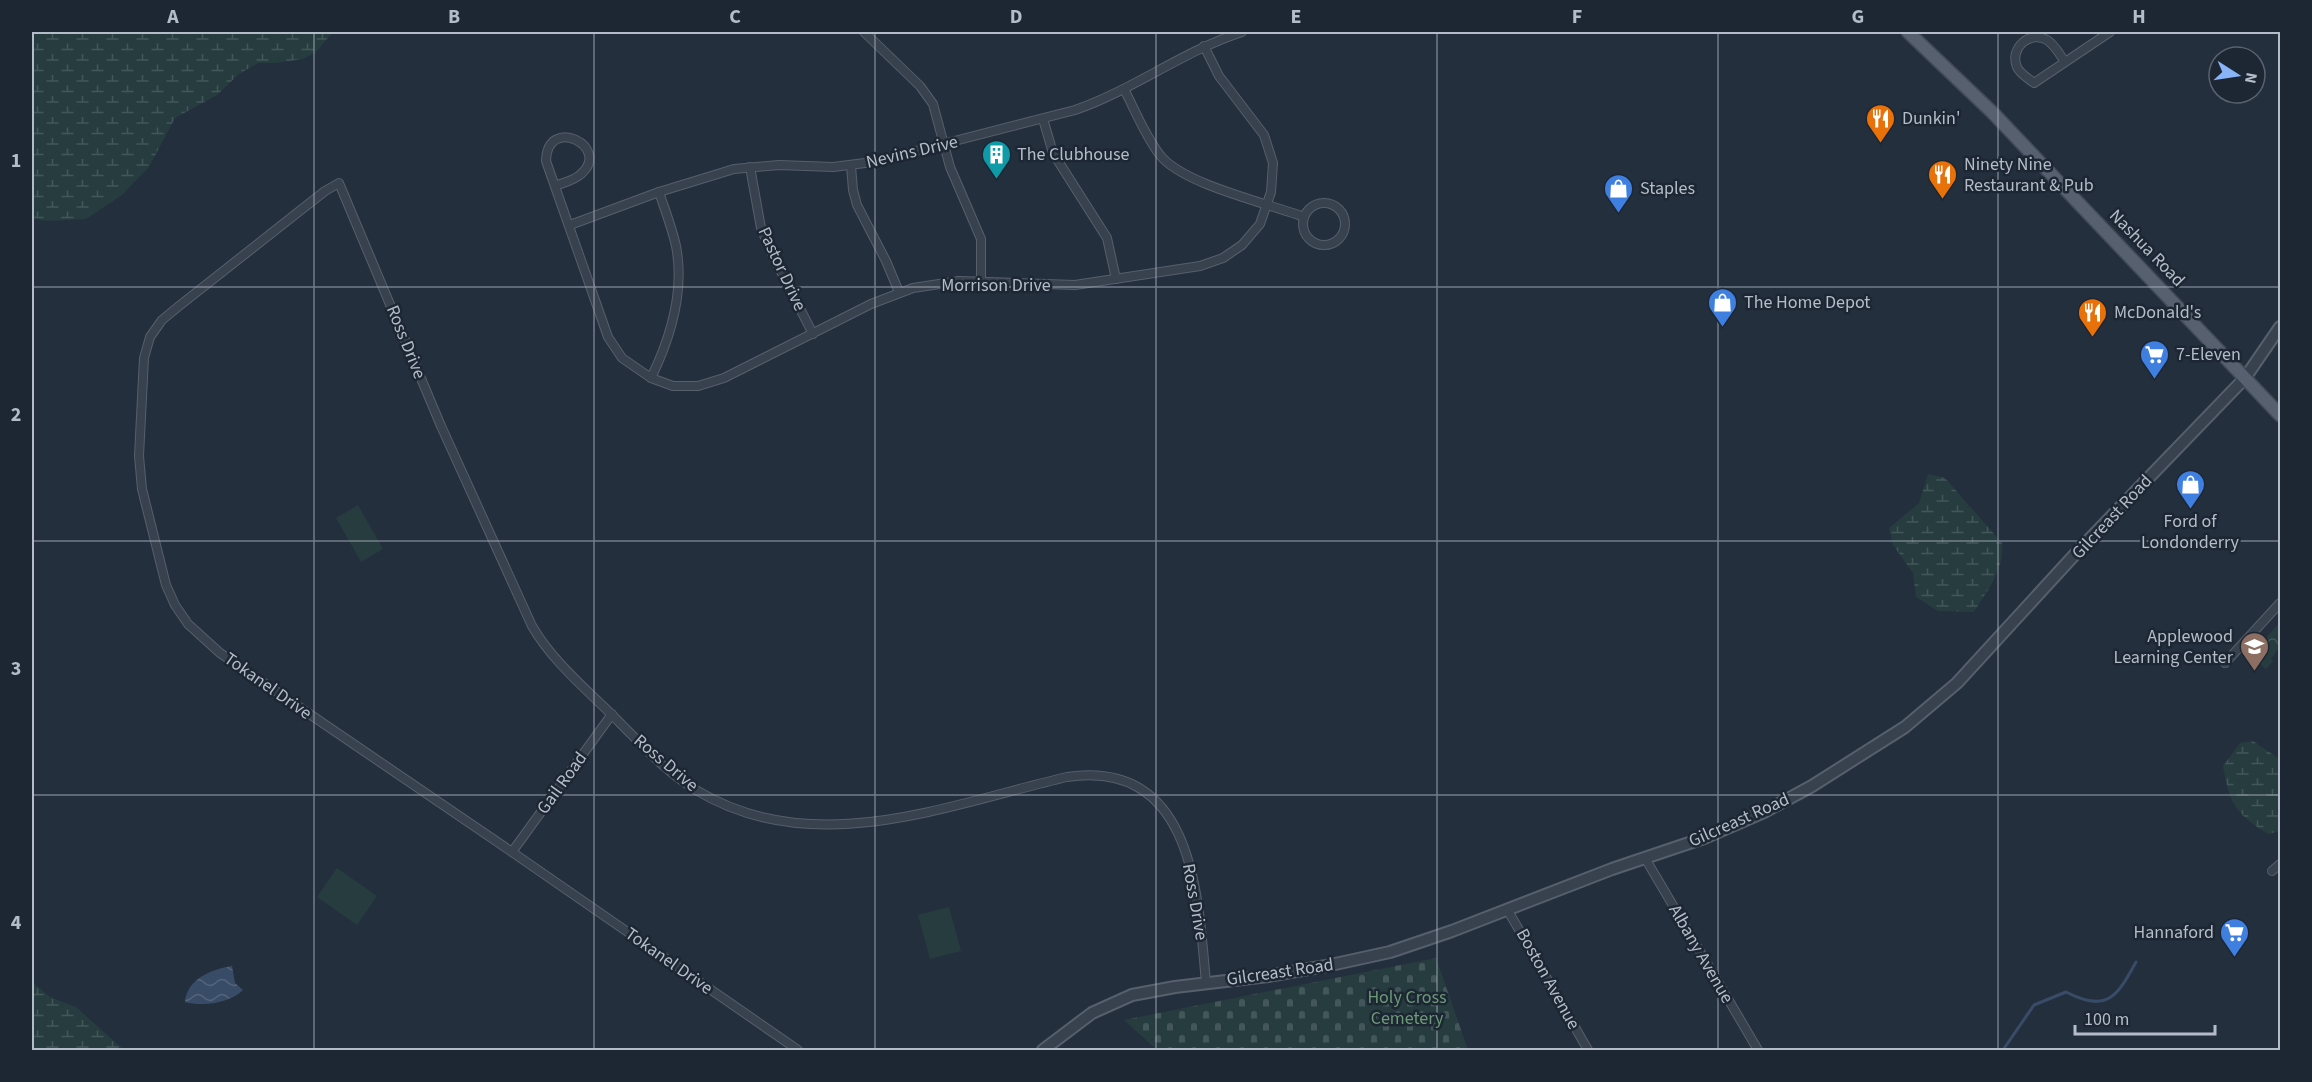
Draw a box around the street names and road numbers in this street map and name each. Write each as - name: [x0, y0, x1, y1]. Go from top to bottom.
- street label: Nevins Drive: [864, 129, 960, 175]
- street label: Nashua Road: [2104, 204, 2190, 292]
- street label: Pastor Drive: [752, 223, 812, 315]
- street label: Morrison Drive: [941, 273, 1051, 298]
- street label: Ross Drive: [380, 301, 432, 383]
- street label: Gilcreast Road: [2066, 469, 2158, 565]
- street label: Tokanel Drive: [219, 647, 317, 726]
- street label: Ross Drive: [628, 729, 704, 798]
- street label: Gail Road: [531, 747, 593, 819]
- street label: Gilcreast Road: [1685, 787, 1793, 853]
- street label: Ross Drive: [1176, 862, 1214, 942]
- street label: Albany Avenue: [1663, 900, 1739, 1008]
- street label: Tokanel Drive: [620, 922, 718, 1001]
- street label: Boston Avenue: [1510, 924, 1586, 1034]
- street label: Gilcreast Road: [1225, 952, 1335, 992]

